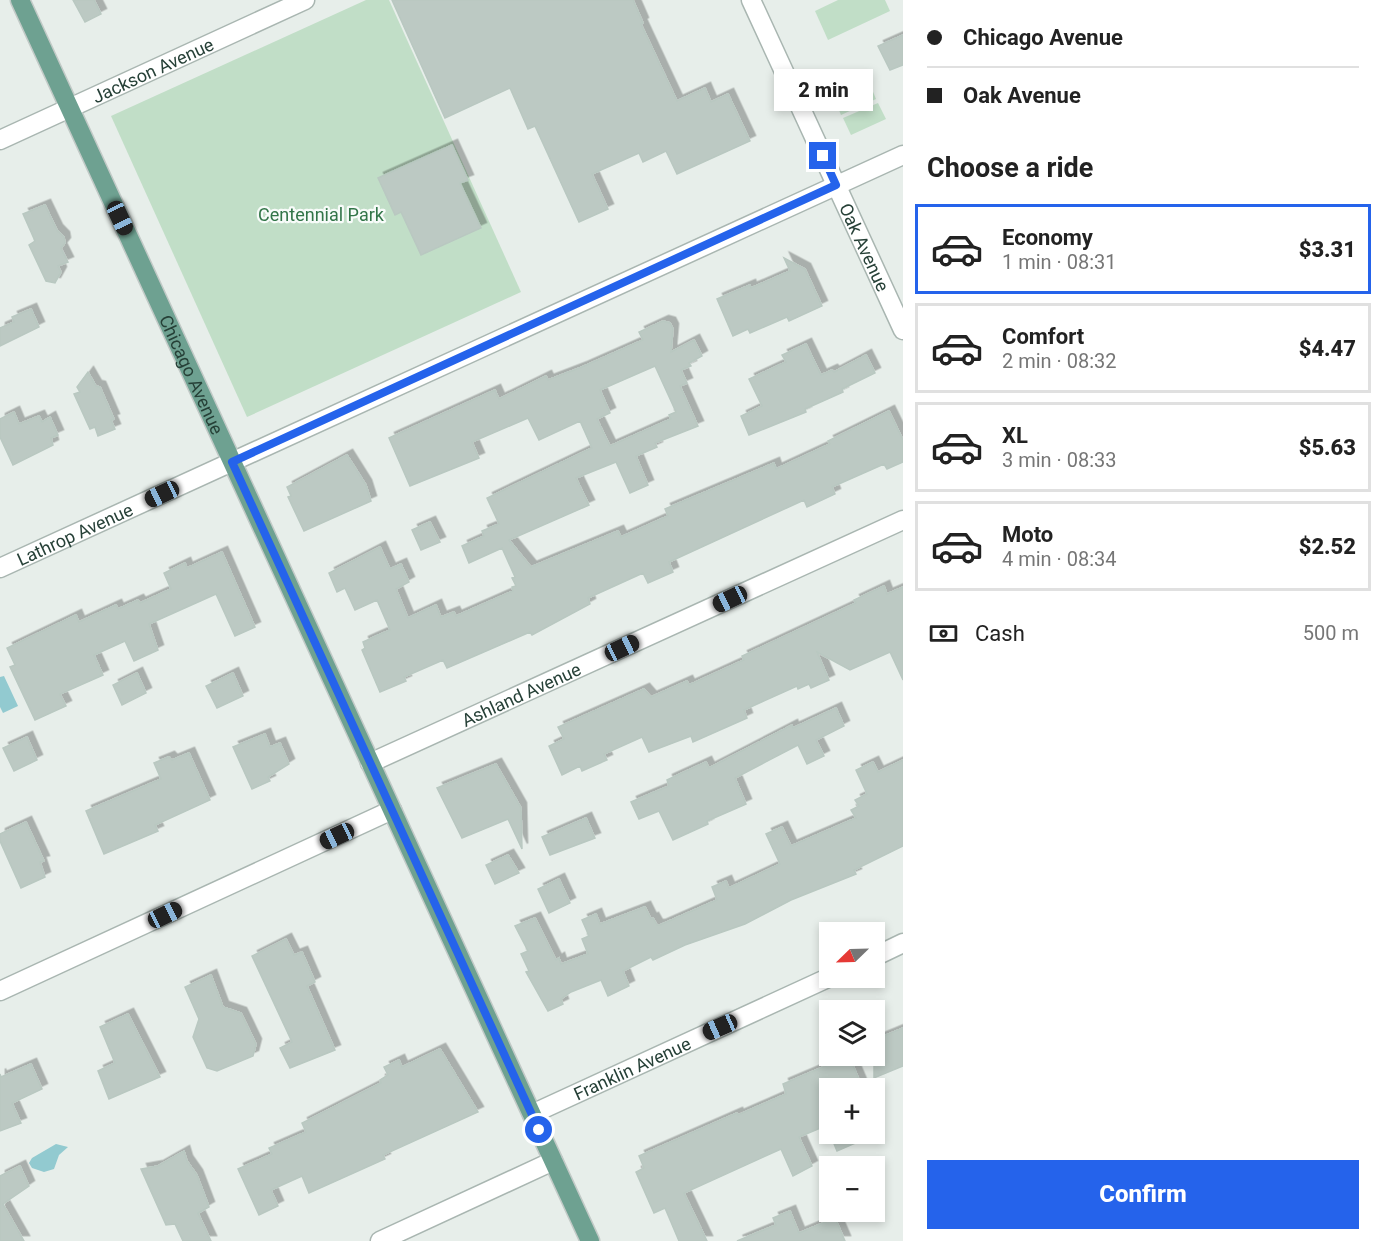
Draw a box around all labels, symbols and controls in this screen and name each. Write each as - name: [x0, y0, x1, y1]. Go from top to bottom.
- text: Chicago Avenue: [963, 25, 1123, 50]
- street label: Jackson Avenue: [89, 33, 217, 107]
- callout: 2 min: [774, 69, 872, 111]
- text: 2 min: [798, 78, 849, 102]
- text: Oak Avenue: [963, 83, 1081, 108]
- route end: [809, 142, 836, 169]
- text: Choose a ride: [927, 152, 1093, 184]
- car: [104, 198, 136, 238]
- street label: Oak Avenue: [835, 200, 894, 294]
- park label: Centennial Park: [258, 204, 385, 225]
- icon: car: [930, 222, 984, 276]
- text: Economy: [1002, 225, 1093, 250]
- text: $3.31: [1299, 237, 1356, 262]
- text: 1 min · 08:31: [1002, 250, 1117, 274]
- street label: Chicago Avenue: [155, 311, 228, 437]
- icon: car: [930, 321, 984, 375]
- text: Comfort: [1002, 324, 1084, 349]
- text: $4.47: [1299, 336, 1356, 361]
- text: 2 min · 08:32: [1002, 349, 1117, 373]
- icon: car: [930, 420, 984, 474]
- text: XL: [1002, 423, 1028, 448]
- text: $5.63: [1299, 435, 1356, 460]
- text: 3 min · 08:33: [1002, 448, 1117, 472]
- car: [142, 478, 182, 510]
- street label: Lathrop Avenue: [13, 498, 136, 569]
- icon: car: [930, 519, 984, 573]
- text: Moto: [1002, 522, 1053, 547]
- text: $2.52: [1299, 534, 1356, 559]
- text: 4 min · 08:34: [1002, 547, 1117, 571]
- car: [710, 583, 750, 615]
- icon: cash: [927, 617, 960, 650]
- text: Cash: [975, 621, 1025, 646]
- text: 500 m: [1303, 621, 1359, 645]
- car: [602, 632, 642, 664]
- street label: Ashland Avenue: [458, 658, 584, 730]
- car: [317, 820, 357, 852]
- car: [145, 899, 185, 931]
- north arrow: [819, 922, 885, 988]
- map controls: [819, 922, 885, 1222]
- button: layers: [819, 1000, 885, 1066]
- car: [700, 1011, 740, 1043]
- street label: Franklin Avenue: [570, 1032, 694, 1104]
- button: +: [819, 1078, 885, 1144]
- route start: [525, 1116, 552, 1143]
- button: −: [819, 1156, 885, 1222]
- button: Confirm: [927, 1160, 1359, 1229]

